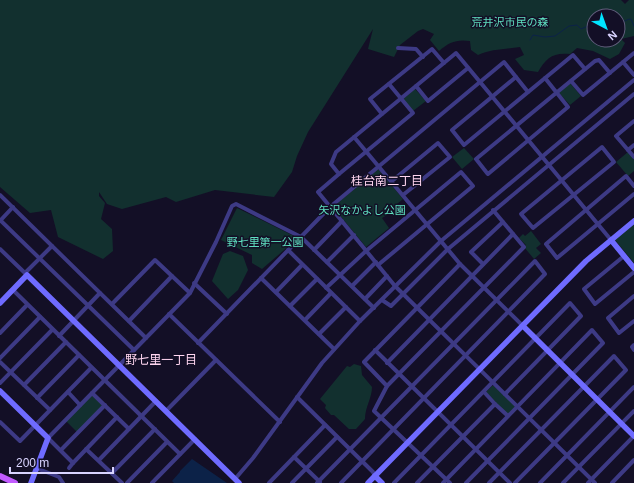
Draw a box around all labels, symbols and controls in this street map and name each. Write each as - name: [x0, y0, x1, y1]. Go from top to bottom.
- north arrow: [586, 8, 626, 48]
- park label: 荒井沢市民の森: [472, 16, 549, 28]
- text: N: [606, 28, 619, 43]
- district label: 桂台南二丁目: [351, 174, 423, 188]
- park label: 矢沢なかよし公園: [318, 204, 406, 216]
- park label: 野七里第一公園: [227, 236, 304, 248]
- district label: 野七里一丁目: [125, 353, 197, 367]
- scale bar: [10, 449, 113, 475]
- text: 200 m: [16, 456, 49, 470]

